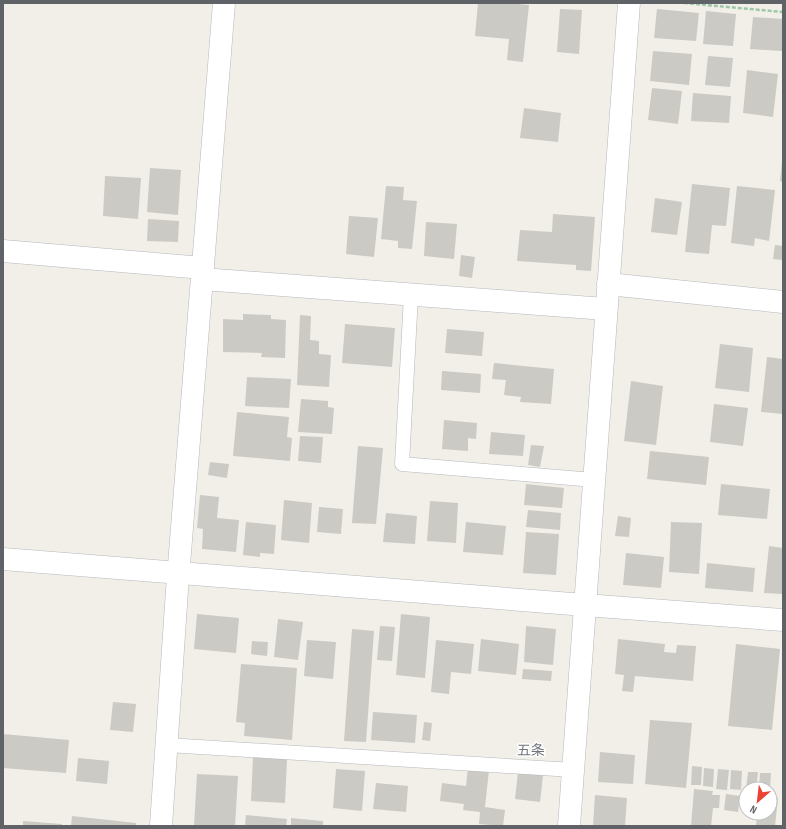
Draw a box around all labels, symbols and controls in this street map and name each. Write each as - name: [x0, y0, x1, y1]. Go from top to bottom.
- district label: 五条: [517, 742, 545, 759]
- north arrow: [738, 781, 778, 821]
- text: N: [748, 802, 759, 817]

